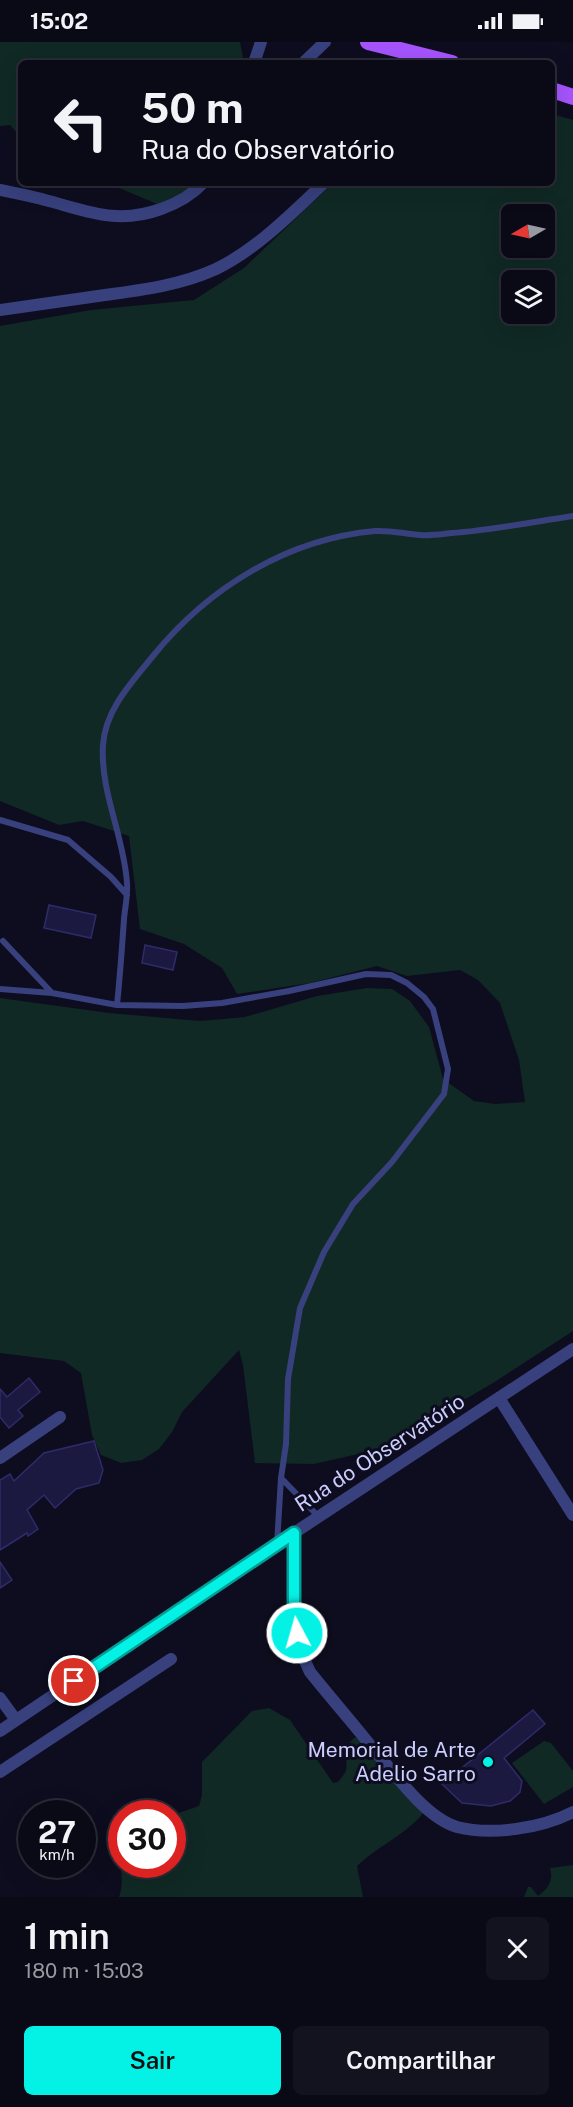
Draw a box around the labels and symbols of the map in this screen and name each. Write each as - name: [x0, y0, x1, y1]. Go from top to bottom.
- north arrow: [501, 204, 555, 258]
- street label: Rua do Observatório: [290, 1388, 469, 1517]
- position arrow: [265, 1601, 329, 1665]
- pin: [48, 1655, 99, 1706]
- place label: Memorial de Arte Adelio Sarro: [307, 1737, 476, 1786]
- marker: Memorial de Arte Adelio Sarro: [481, 1755, 495, 1769]
- speed limit sign: 30: [108, 1800, 186, 1878]

